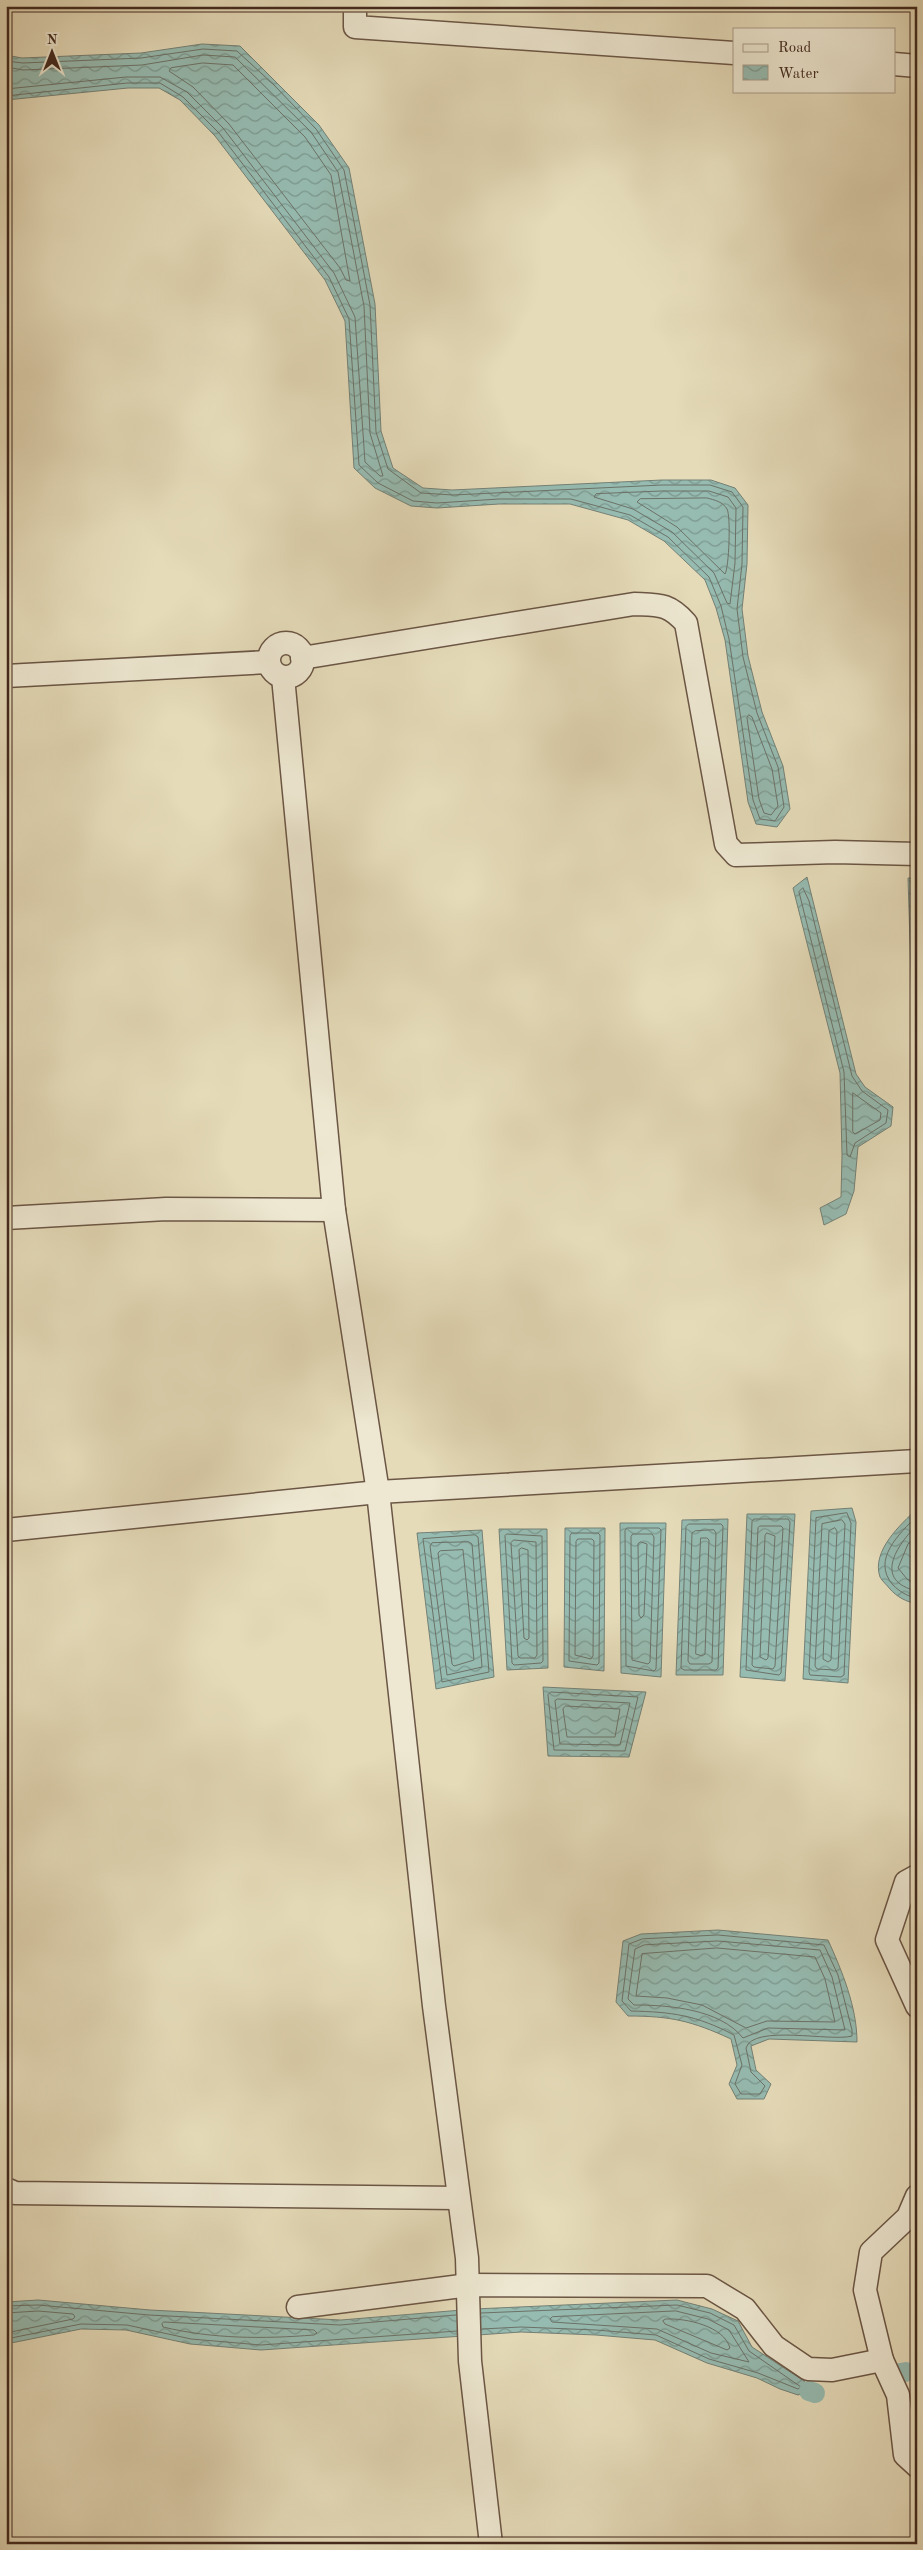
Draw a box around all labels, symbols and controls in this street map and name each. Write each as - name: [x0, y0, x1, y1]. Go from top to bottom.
- north arrow: [28, 28, 78, 78]
- legend: [733, 28, 896, 92]
- text: N: [47, 33, 58, 47]
- text: Road: [778, 41, 812, 56]
- text: Water: [778, 67, 819, 82]

